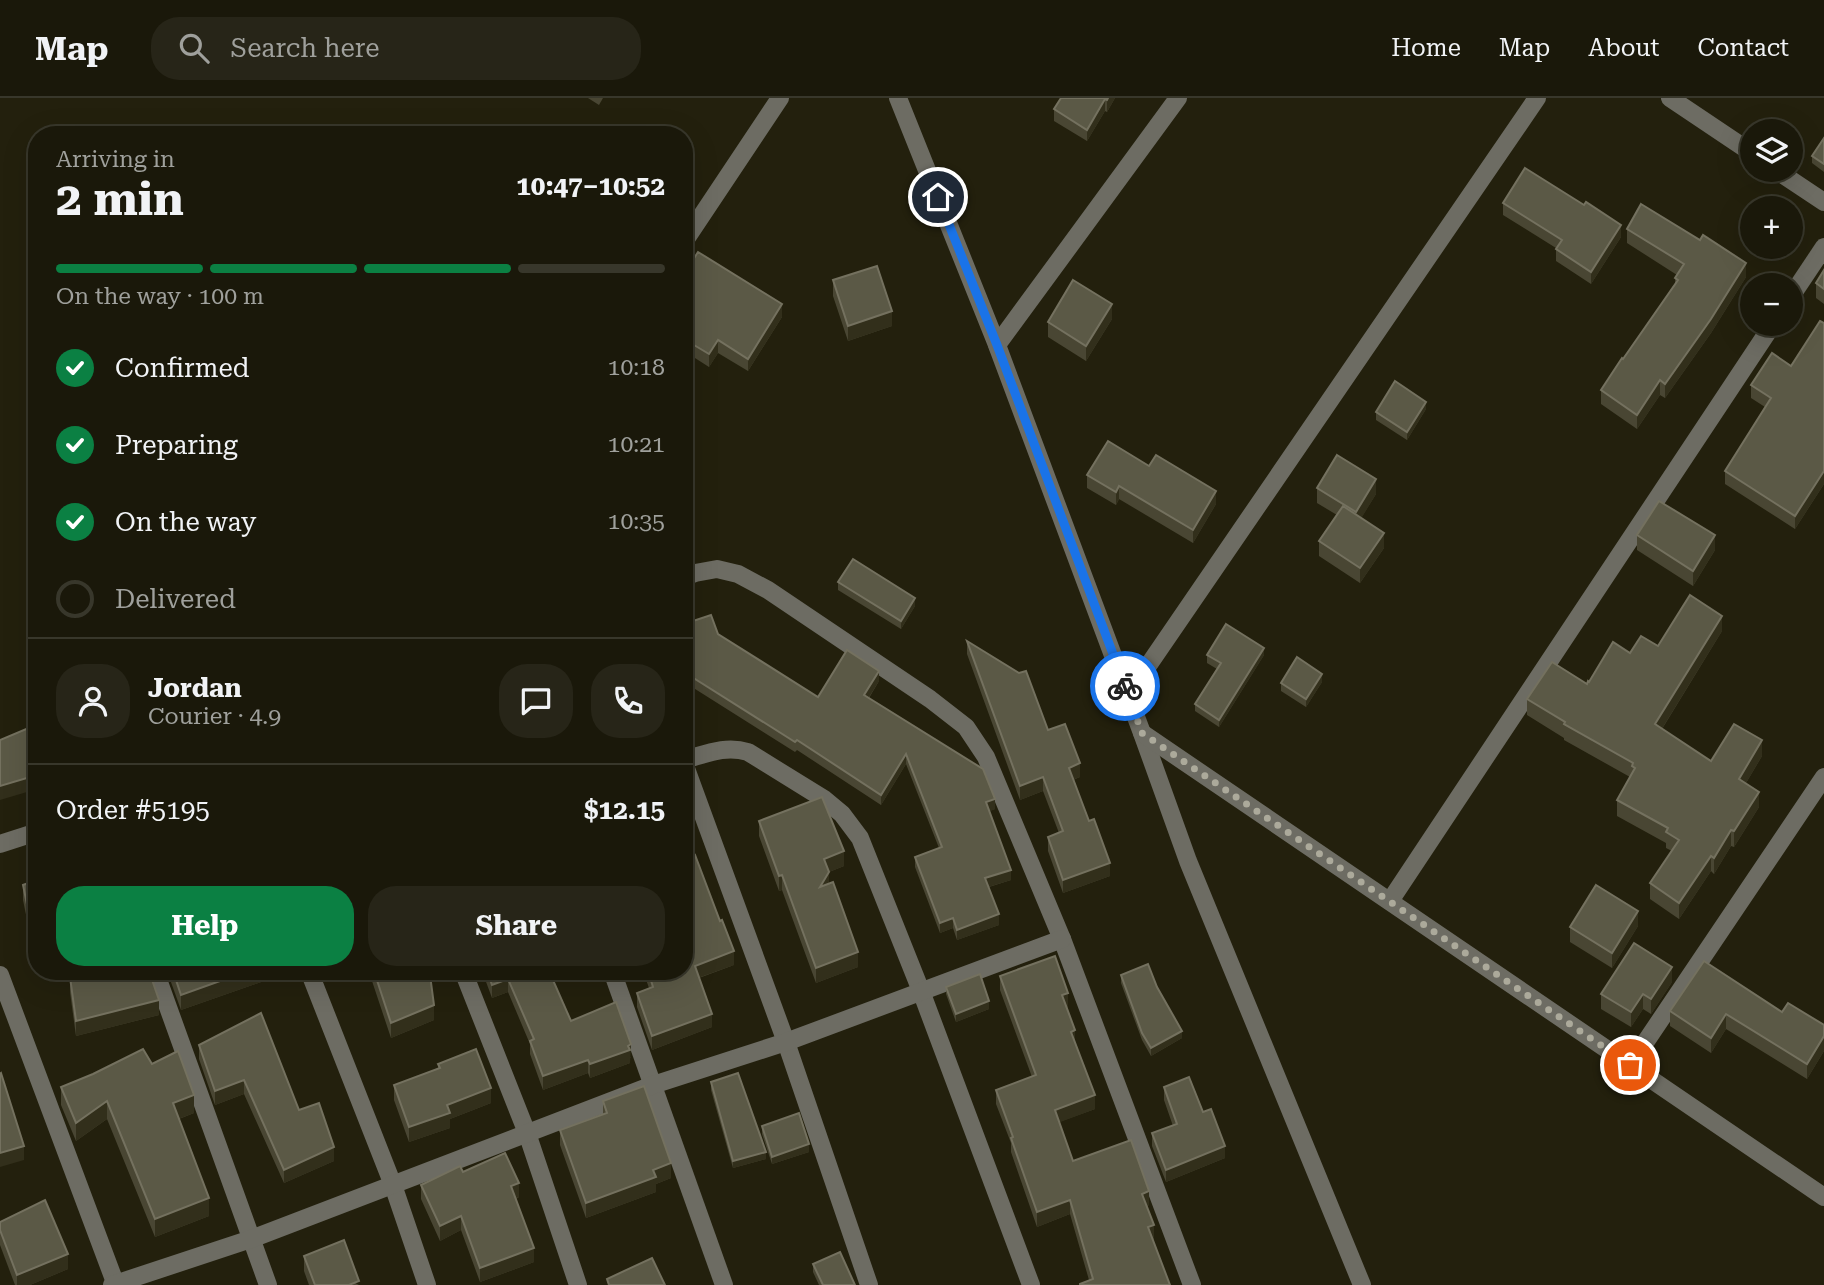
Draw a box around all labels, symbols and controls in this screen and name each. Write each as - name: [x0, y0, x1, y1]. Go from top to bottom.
- search box: [151, 17, 641, 80]
- text: Map: [35, 29, 109, 68]
- icon: search: [175, 29, 213, 67]
- text: Search here: [231, 33, 380, 63]
- text: Home: [1391, 34, 1461, 62]
- text: Map: [1499, 34, 1550, 62]
- text: About: [1588, 34, 1659, 62]
- text: Contact: [1697, 34, 1789, 62]
- map controls: [1740, 119, 1803, 336]
- button: layers: [1740, 119, 1803, 182]
- text: Arriving in: [56, 146, 175, 173]
- pin: [908, 167, 968, 227]
- text: 10:47–10:52: [516, 171, 665, 201]
- text: 2 min: [56, 172, 184, 226]
- icon: home: [919, 178, 957, 216]
- button: +: [1740, 196, 1803, 259]
- button: −: [1740, 273, 1803, 336]
- text: On the way · 100 m: [56, 283, 264, 310]
- icon: check: [56, 349, 94, 387]
- text: Confirmed: [115, 353, 250, 383]
- text: 10:18: [608, 354, 665, 381]
- icon: check: [56, 426, 94, 464]
- text: Preparing: [115, 430, 238, 460]
- text: 10:21: [608, 431, 665, 458]
- icon: check: [56, 503, 94, 541]
- text: On the way: [115, 507, 256, 537]
- text: 10:35: [608, 508, 665, 535]
- text: Delivered: [115, 584, 236, 614]
- courier: [1090, 651, 1160, 721]
- button: person: [56, 664, 130, 738]
- button: chat: [499, 664, 573, 738]
- button: phone: [591, 664, 665, 738]
- icon: bike: [1106, 667, 1144, 705]
- text: Jordan: [148, 673, 242, 703]
- text: Courier · 4.9: [148, 703, 281, 730]
- text: Order #5195: [56, 795, 210, 825]
- text: $12.15: [584, 795, 665, 825]
- button: Help: [56, 886, 354, 966]
- button: Share: [368, 886, 665, 966]
- pin: [1600, 1035, 1660, 1095]
- icon: bag: [1611, 1046, 1649, 1084]

